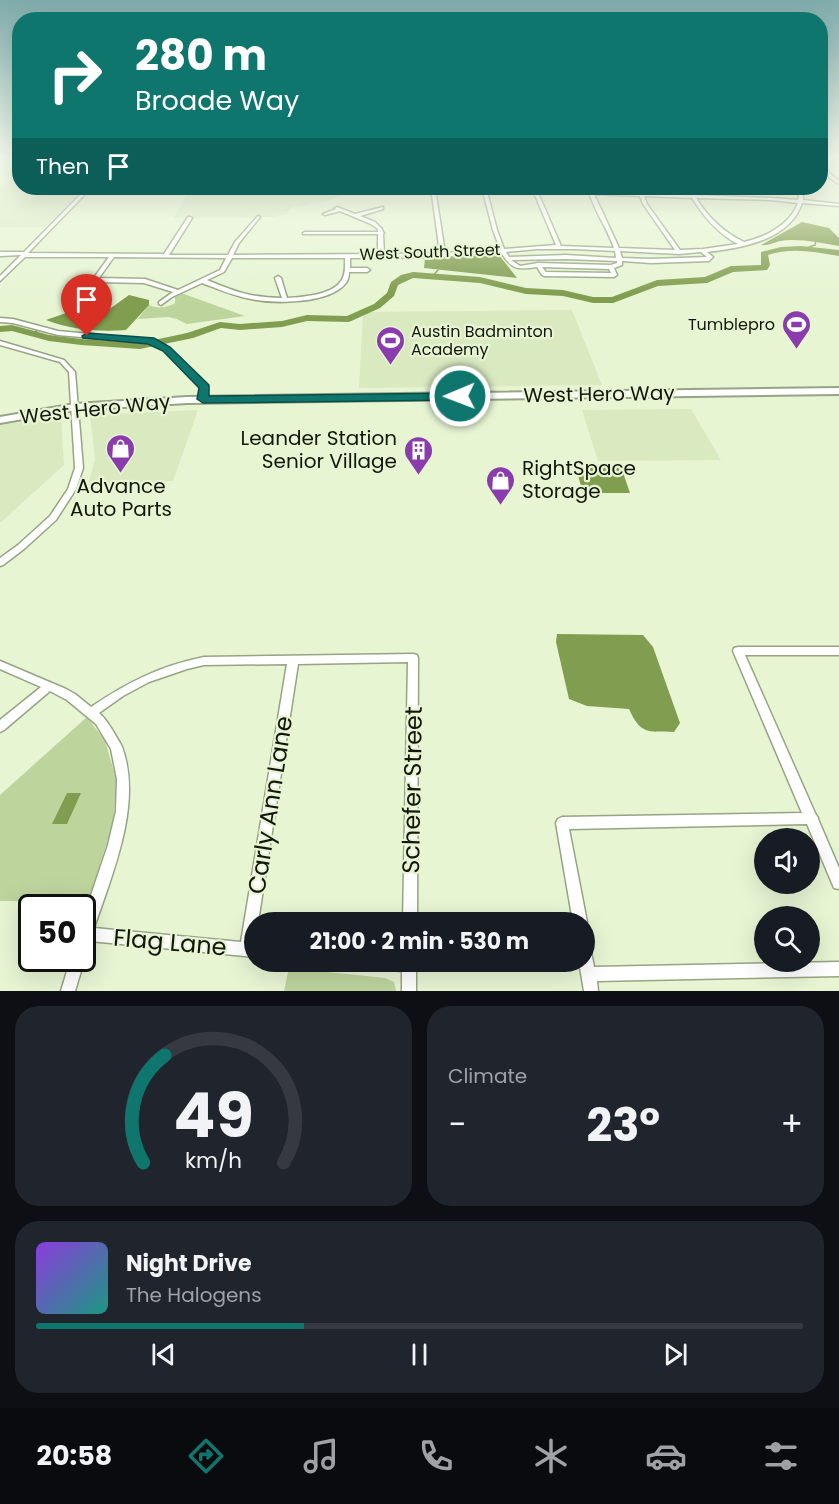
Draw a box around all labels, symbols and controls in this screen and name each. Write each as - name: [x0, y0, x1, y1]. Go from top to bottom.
- text: 280 m: [135, 26, 267, 85]
- icon: right: [36, 36, 114, 114]
- text: Broade Way: [135, 82, 299, 119]
- icon: arrive: [102, 150, 135, 183]
- text: Then: [36, 151, 90, 182]
- street label: West South Street: [359, 238, 501, 266]
- pin: [61, 274, 112, 336]
- icon: arrive: [70, 283, 103, 316]
- sports icon: Tumblepro: [780, 308, 812, 350]
- place label: Tumblepro: [688, 313, 775, 336]
- place label: Austin Badminton Academy: [411, 320, 553, 361]
- sports icon: Austin Badminton Academy: [374, 324, 406, 366]
- position arrow: [428, 364, 492, 428]
- street label: West Hero Way: [523, 379, 675, 409]
- street label: West Hero Way: [18, 387, 172, 431]
- place label: Leander Station Senior Village: [241, 424, 397, 475]
- shop icon: Advance Auto Parts: [105, 432, 137, 474]
- building icon: Leander Station Senior Village: [402, 434, 434, 476]
- place label: RightSpace Storage: [522, 454, 636, 505]
- shop icon: RightSpace Storage: [485, 464, 517, 506]
- place label: Advance Auto Parts: [70, 472, 172, 523]
- street label: Schefer Street: [394, 706, 430, 874]
- street label: Carly Ann Lane: [240, 714, 300, 896]
- map controls: [754, 828, 820, 972]
- button: sound: [754, 828, 820, 894]
- speed limit sign: 50: [18, 894, 96, 972]
- button: search: [754, 906, 820, 972]
- street label: Flag Lane: [112, 921, 228, 963]
- text: 21:00 · 2 min · 530 m: [310, 926, 529, 957]
- text: Climate: [448, 1062, 527, 1090]
- text: 49: [173, 1071, 254, 1159]
- text: 23°: [586, 1094, 660, 1157]
- text: −: [448, 1101, 466, 1148]
- text: +: [780, 1101, 803, 1148]
- text: km/h: [185, 1145, 242, 1176]
- text: Night Drive: [126, 1248, 252, 1279]
- text: The Halogens: [126, 1281, 262, 1309]
- icon: previous: [147, 1338, 180, 1371]
- icon: pause: [403, 1338, 436, 1371]
- icon: next: [659, 1338, 692, 1371]
- icon: directions: [185, 1435, 227, 1477]
- icon: music: [300, 1435, 342, 1477]
- icon: phone: [415, 1435, 457, 1477]
- icon: climate: [530, 1435, 572, 1477]
- icon: car: [645, 1435, 687, 1477]
- icon: filters: [760, 1435, 802, 1477]
- text: 20:58: [37, 1437, 112, 1474]

